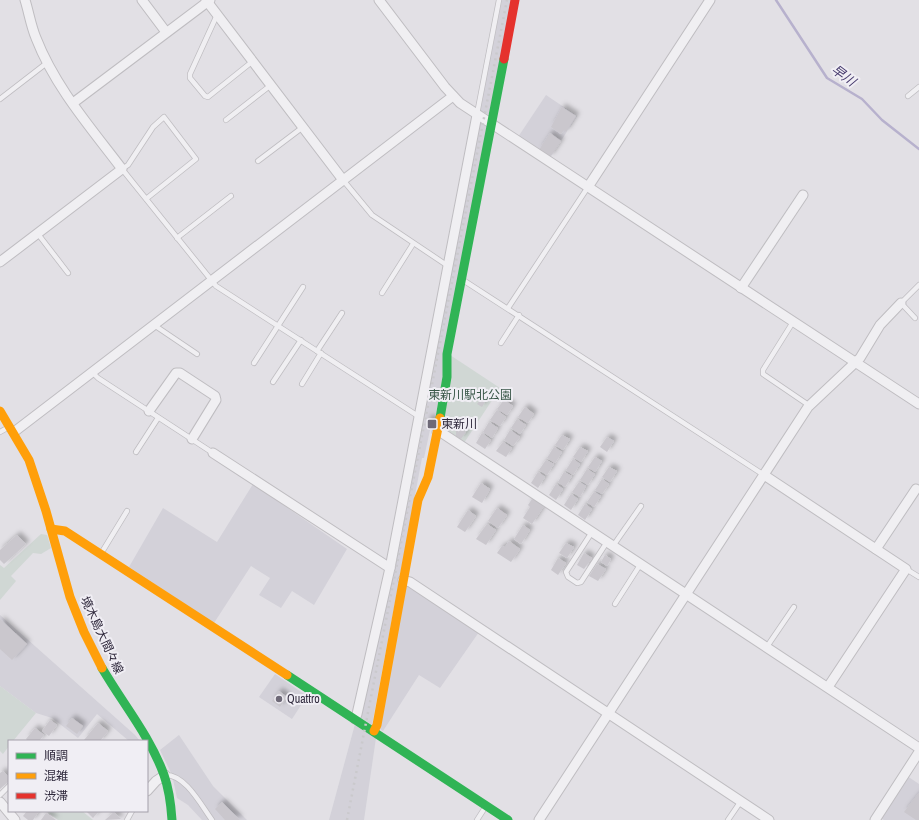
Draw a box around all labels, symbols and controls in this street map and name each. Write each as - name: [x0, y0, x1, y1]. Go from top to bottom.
- water label: 早川: [828, 61, 861, 91]
- park label: 東新川駅北公園: [428, 387, 512, 403]
- place label: 東新川: [441, 416, 477, 432]
- marker: 東新川: [426, 418, 438, 430]
- street label: 境木島大間々線: [77, 594, 127, 676]
- place label: Quattro: [287, 691, 320, 707]
- marker: Quattro: [274, 694, 284, 704]
- legend: [8, 740, 148, 812]
- text: 順調: [44, 748, 68, 764]
- text: 混雑: [44, 768, 68, 784]
- text: 渋滞: [44, 788, 68, 804]

